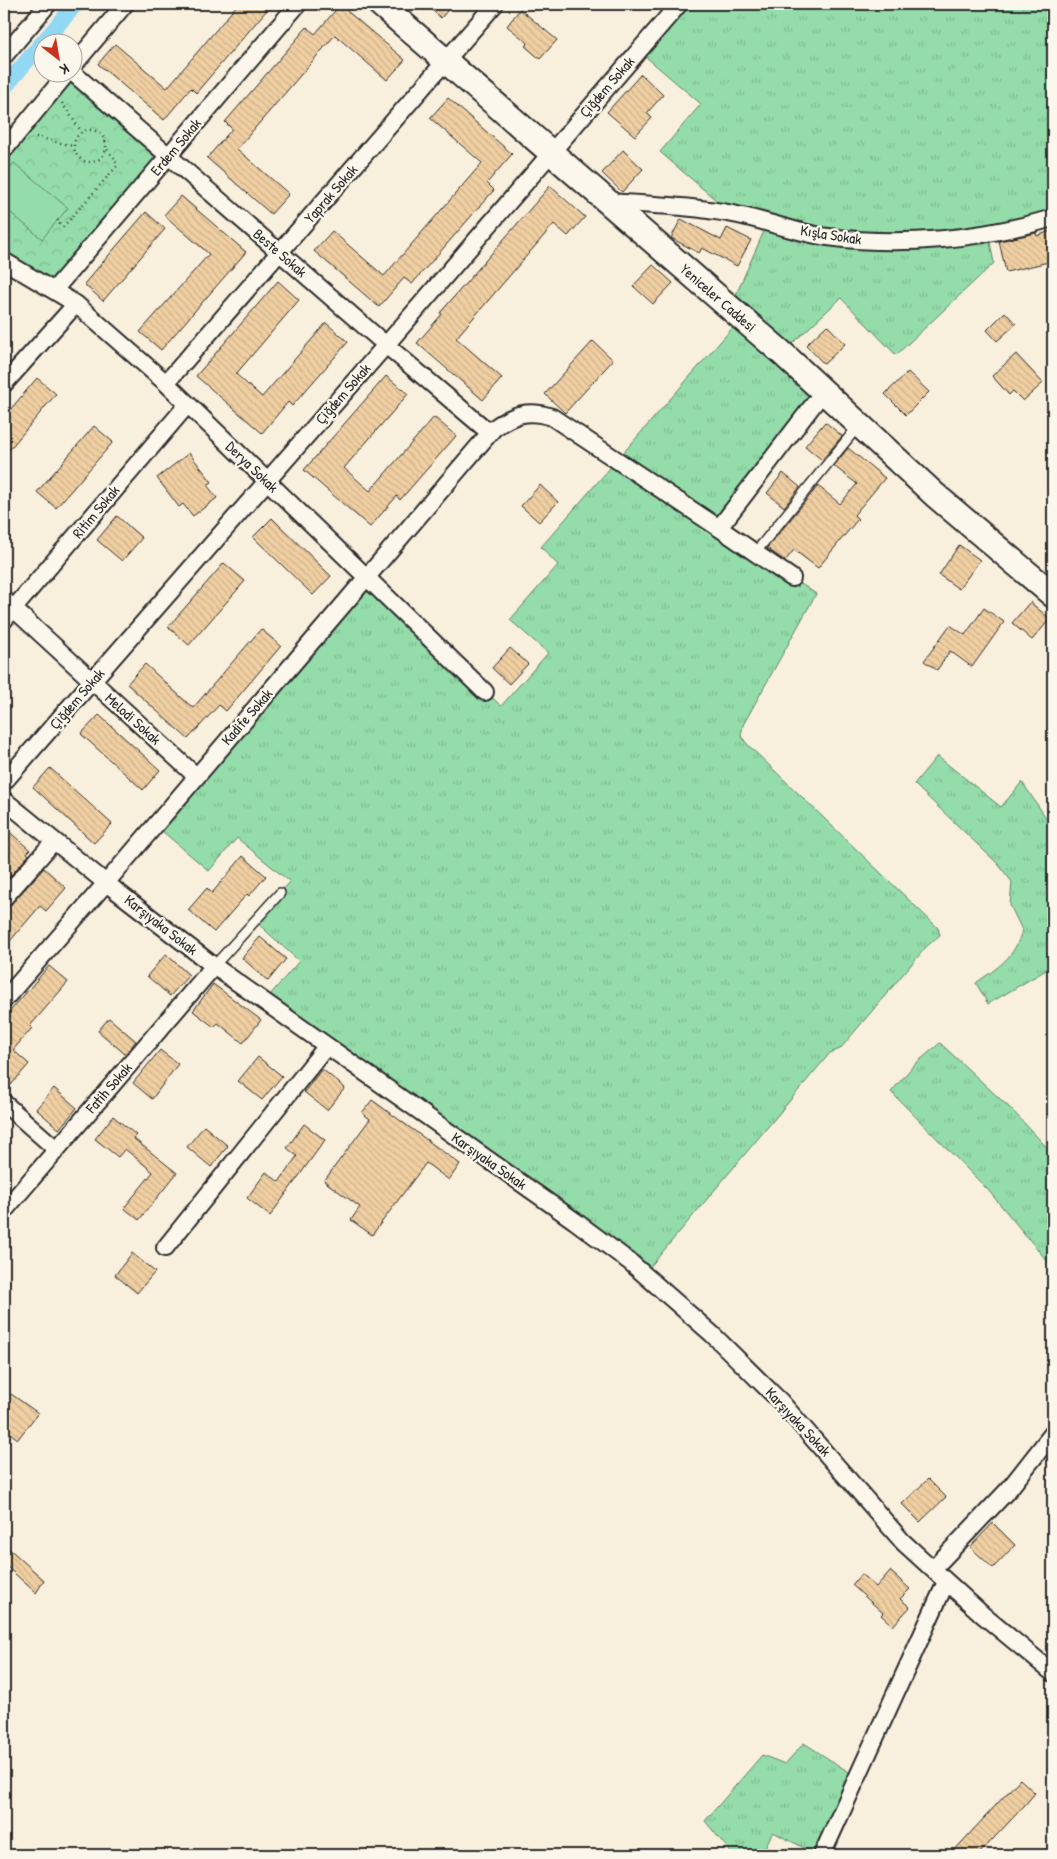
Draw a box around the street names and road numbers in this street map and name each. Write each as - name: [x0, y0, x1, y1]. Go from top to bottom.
- street label: Çiğdem Sokak: [574, 51, 639, 122]
- street label: Erdem Sokak: [145, 113, 206, 180]
- street label: Yaprak Sokak: [299, 160, 362, 228]
- street label: Kışla Sokak: [799, 219, 863, 250]
- street label: Beste Sokak: [249, 223, 312, 282]
- street label: Yeniceler Caddesi: [676, 259, 761, 337]
- street label: Çiğdem Sokak: [310, 358, 375, 429]
- street label: Derya Sokak: [221, 436, 283, 497]
- street label: Ritim Sokak: [67, 481, 124, 543]
- street label: Çiğdem Sokak: [44, 663, 109, 734]
- street label: Kadife Sokak: [216, 684, 277, 750]
- street label: Melodi Sokak: [101, 688, 166, 749]
- street label: Karşıyaka Sokak: [120, 889, 202, 960]
- street label: Fatih Sokak: [80, 1058, 137, 1118]
- street label: Karşıyaka Sokak: [447, 1127, 531, 1194]
- street label: Karşıyaka Sokak: [761, 1382, 836, 1461]

